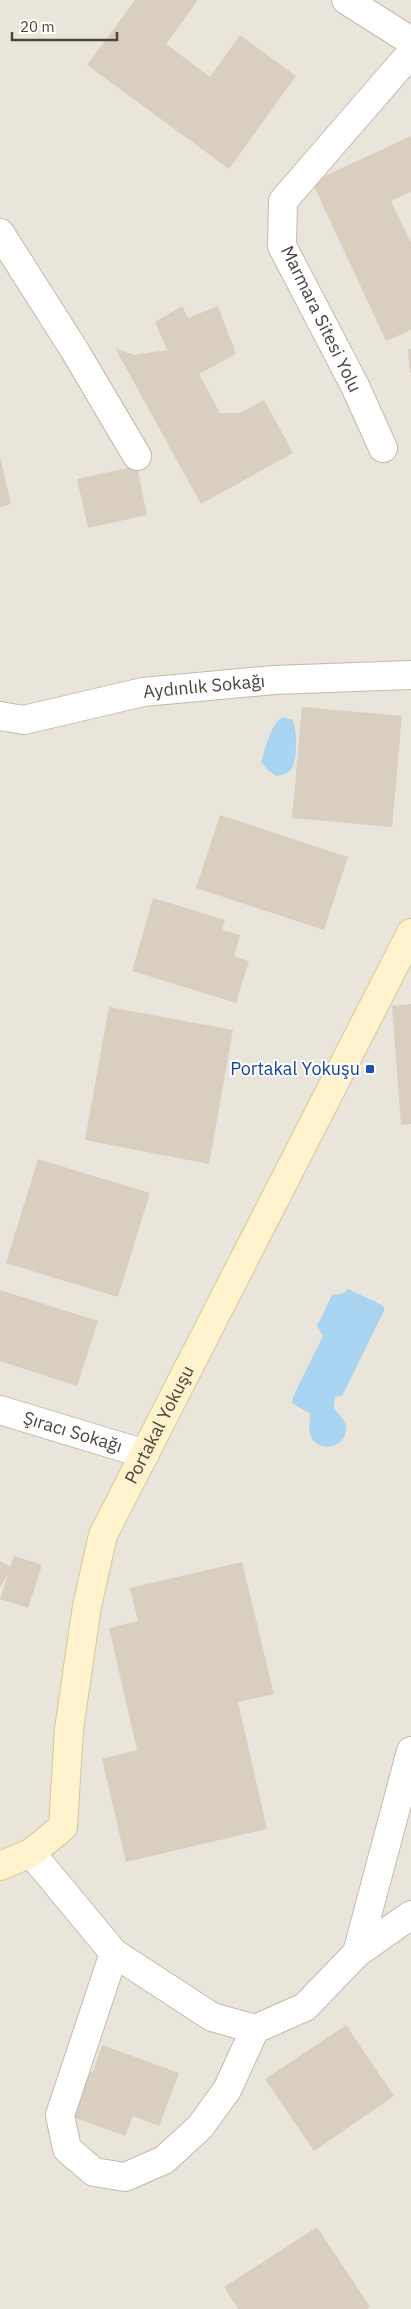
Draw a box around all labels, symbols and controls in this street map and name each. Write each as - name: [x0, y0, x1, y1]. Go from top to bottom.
- scale bar: [12, 10, 118, 42]
- text: 20 m: [20, 17, 55, 36]
- street label: Marmara Sitesi Yolu: [276, 242, 367, 396]
- street label: Aydınlık Sokağı: [142, 669, 266, 703]
- place label: Portakal Yokuşu: [230, 1057, 360, 1080]
- marker: Portakal Yokuşu: [364, 1063, 376, 1075]
- street label: Portakal Yokuşu: [119, 1361, 199, 1488]
- street label: Şıracı Sokağı: [20, 1406, 125, 1457]

